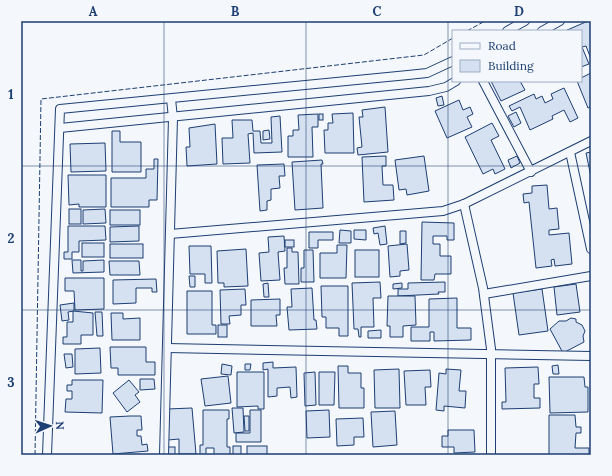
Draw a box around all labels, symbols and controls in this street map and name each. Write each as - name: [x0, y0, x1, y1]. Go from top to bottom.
- text: A: [89, 3, 98, 20]
- text: B: [231, 3, 240, 20]
- text: C: [373, 3, 382, 20]
- text: D: [514, 3, 524, 20]
- legend: [452, 30, 582, 82]
- text: Road: [488, 38, 516, 53]
- text: Building: [488, 58, 534, 73]
- text: 1: [8, 86, 14, 103]
- text: 2: [8, 230, 15, 247]
- text: 3: [7, 374, 15, 391]
- north arrow: [30, 406, 70, 446]
- text: N: [53, 421, 67, 431]

